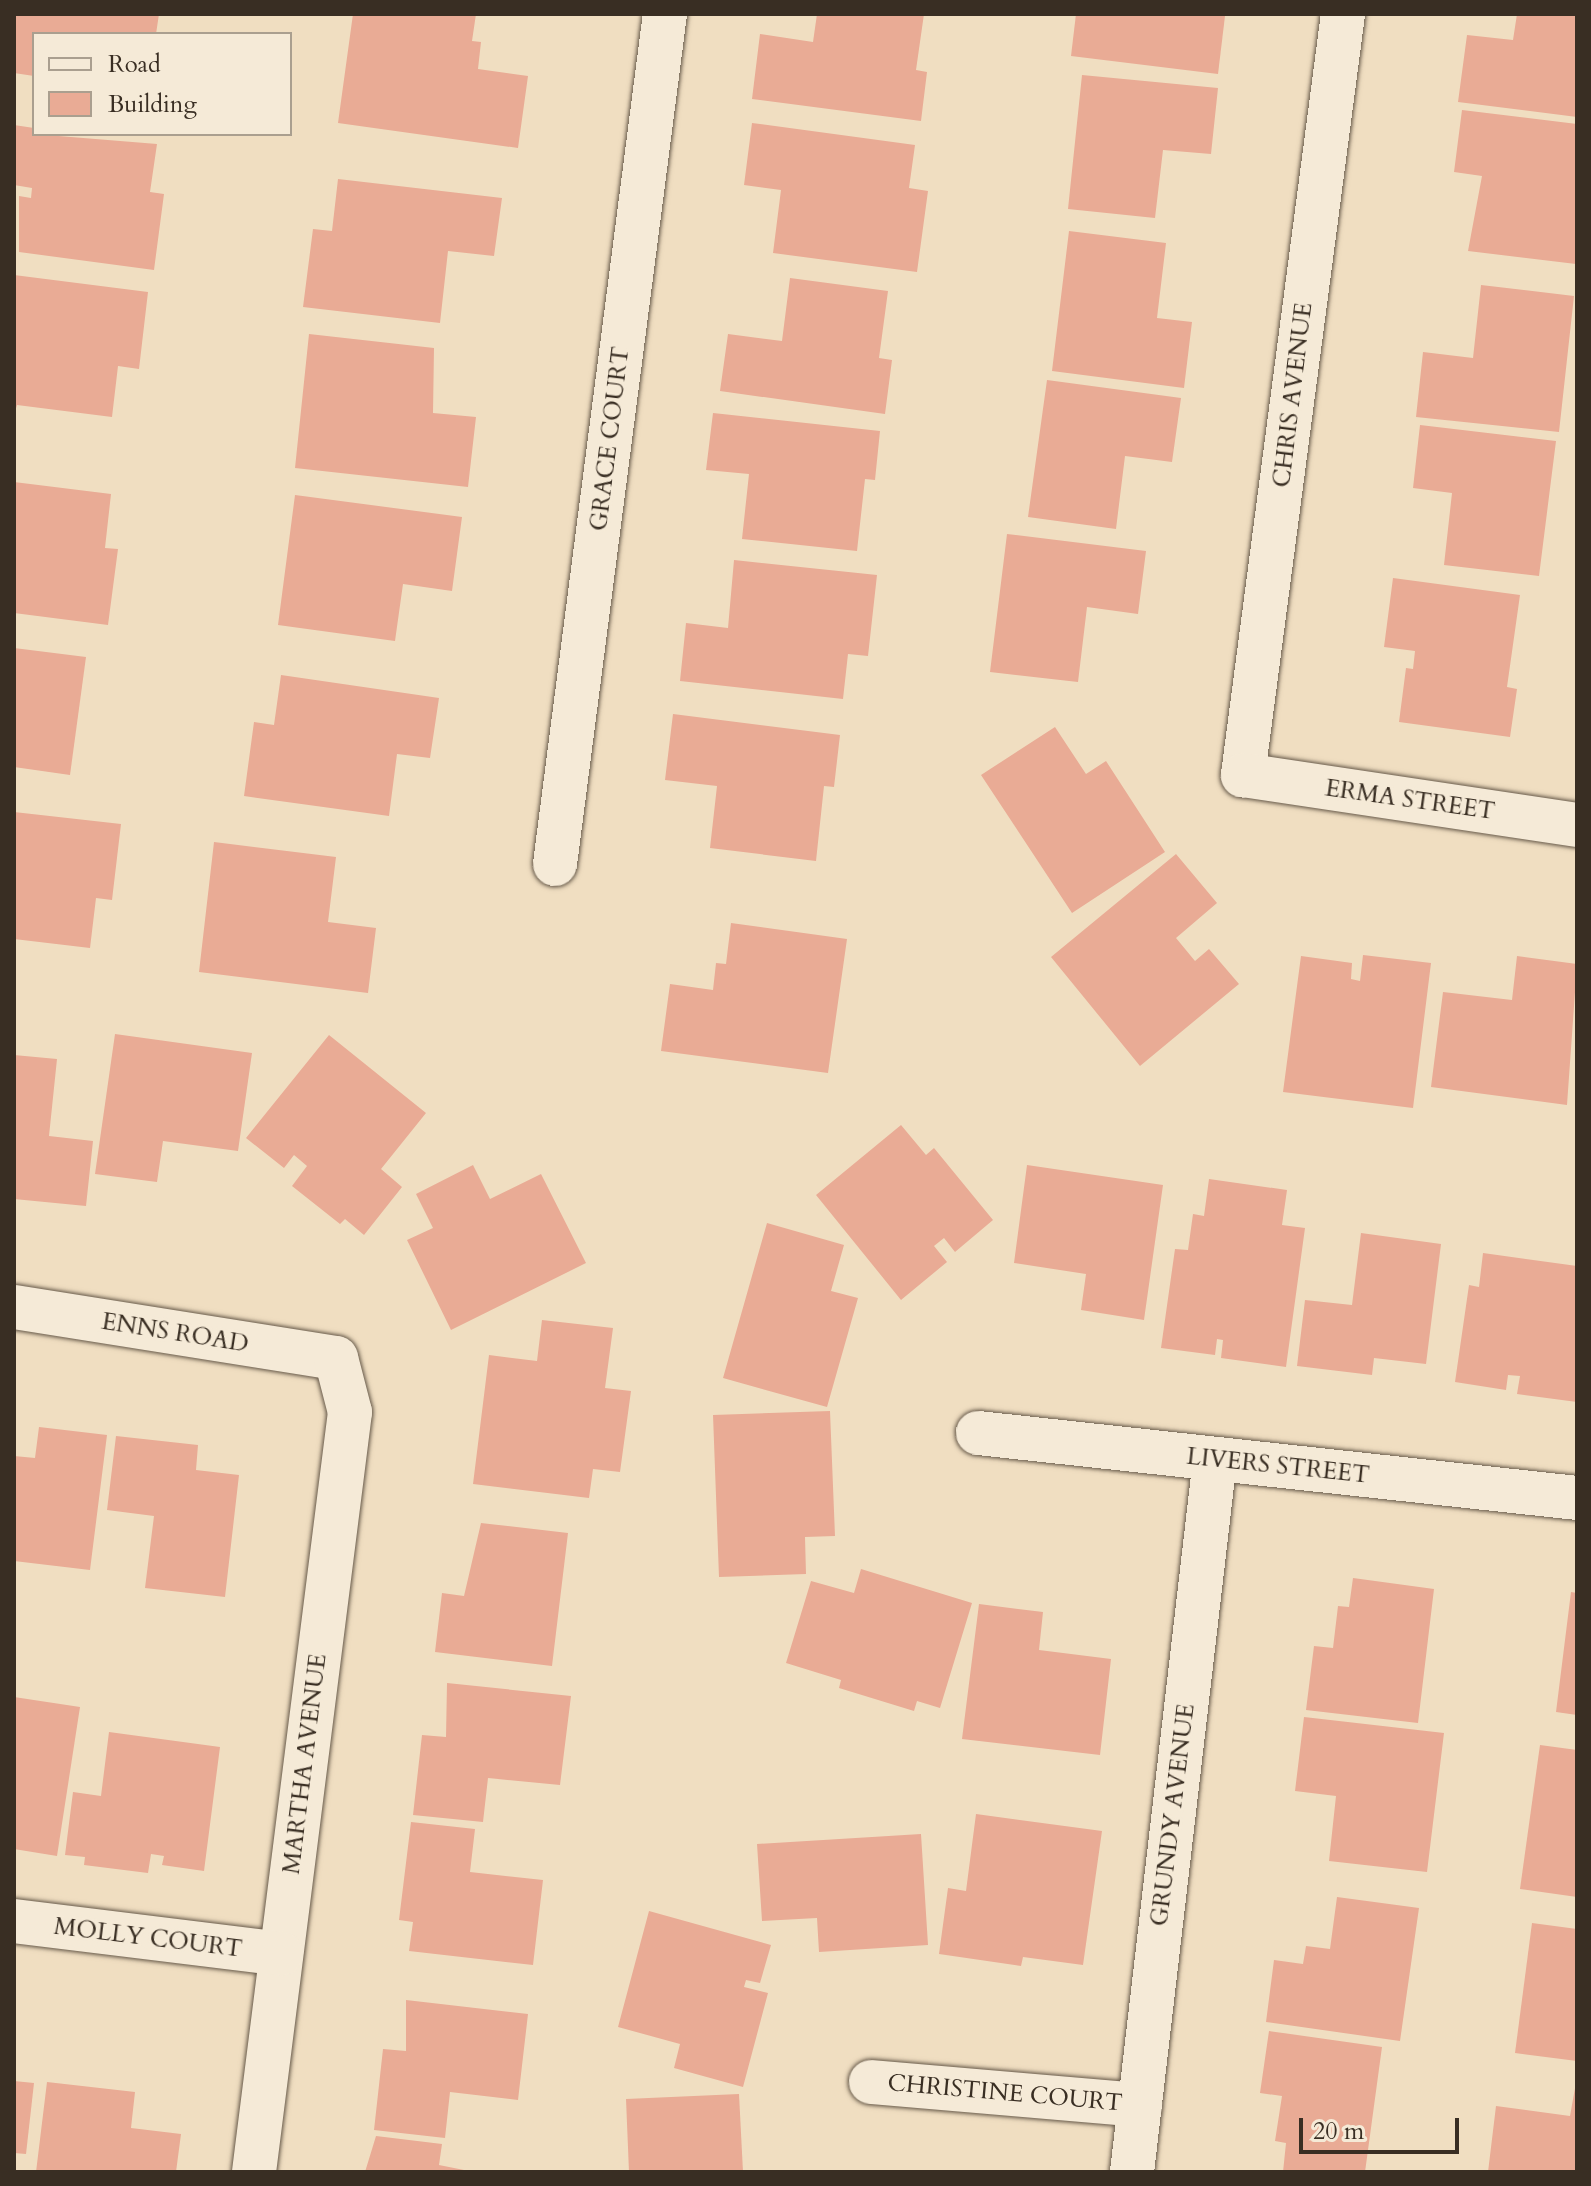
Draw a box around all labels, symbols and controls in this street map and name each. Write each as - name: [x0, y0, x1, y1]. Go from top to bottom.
- legend: [32, 32, 292, 136]
- text: Road: [108, 48, 161, 81]
- text: Building: [108, 88, 197, 121]
- street label: CHRIS AVENUE: [1267, 301, 1319, 489]
- street label: GRACE COURT: [584, 345, 636, 533]
- street label: ERMA STREET: [1323, 774, 1497, 826]
- street label: ENNS ROAD: [100, 1307, 250, 1359]
- street label: LIVERS STREET: [1185, 1442, 1371, 1490]
- street label: MARTHA AVENUE: [277, 1652, 333, 1876]
- street label: GRUNDY AVENUE: [1145, 1702, 1201, 1928]
- street label: MOLLY COURT: [52, 1912, 244, 1964]
- street label: CHRISTINE COURT: [886, 2068, 1124, 2118]
- scale bar: [1303, 2102, 1463, 2152]
- text: 20 m: [1313, 2115, 1364, 2148]

